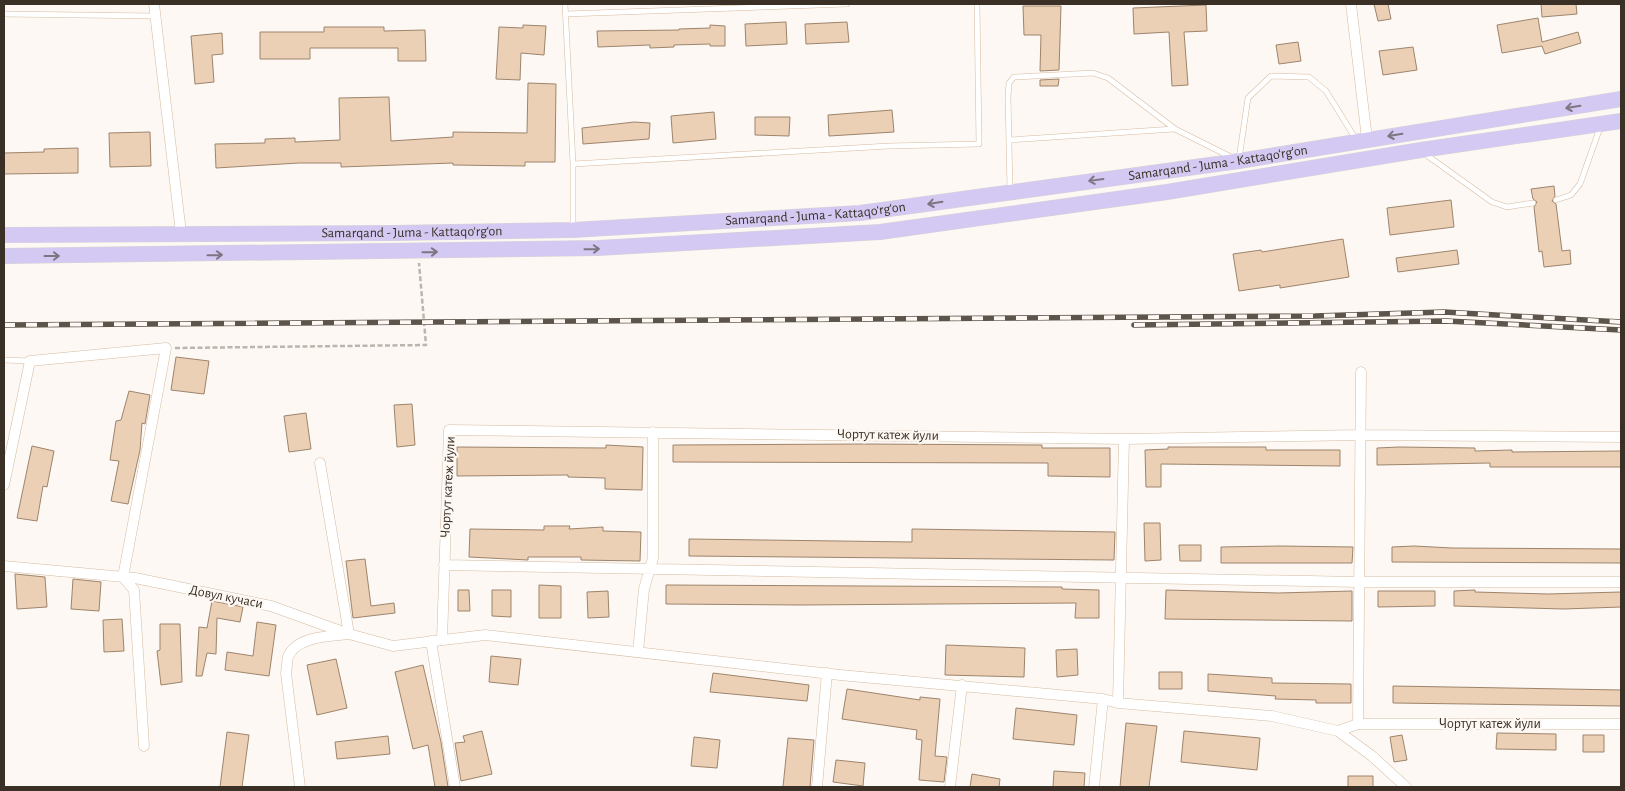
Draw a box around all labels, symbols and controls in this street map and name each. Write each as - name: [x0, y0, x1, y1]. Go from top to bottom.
- one-way arrow: [1565, 102, 1581, 112]
- one-way arrow: [1388, 130, 1404, 140]
- street label: Samarqand - Juma - Kattaqo‘rg‘on: [1127, 143, 1309, 183]
- one-way arrow: [1089, 175, 1105, 185]
- one-way arrow: [928, 198, 944, 208]
- street label: Samarqand - Juma - Kattaqo‘rg‘on: [725, 200, 907, 228]
- street label: Samarqand - Juma - Kattaqo‘rg‘on: [321, 224, 503, 240]
- one-way arrow: [584, 244, 600, 253]
- one-way arrow: [422, 247, 438, 257]
- one-way arrow: [206, 250, 223, 260]
- one-way arrow: [44, 251, 60, 261]
- street label: Чортут катеж йули: [837, 427, 939, 443]
- street label: Чортут катеж йули: [438, 436, 458, 538]
- street label: Довул кучаси: [188, 583, 264, 611]
- street label: Чортут катеж йули: [1439, 717, 1541, 731]

